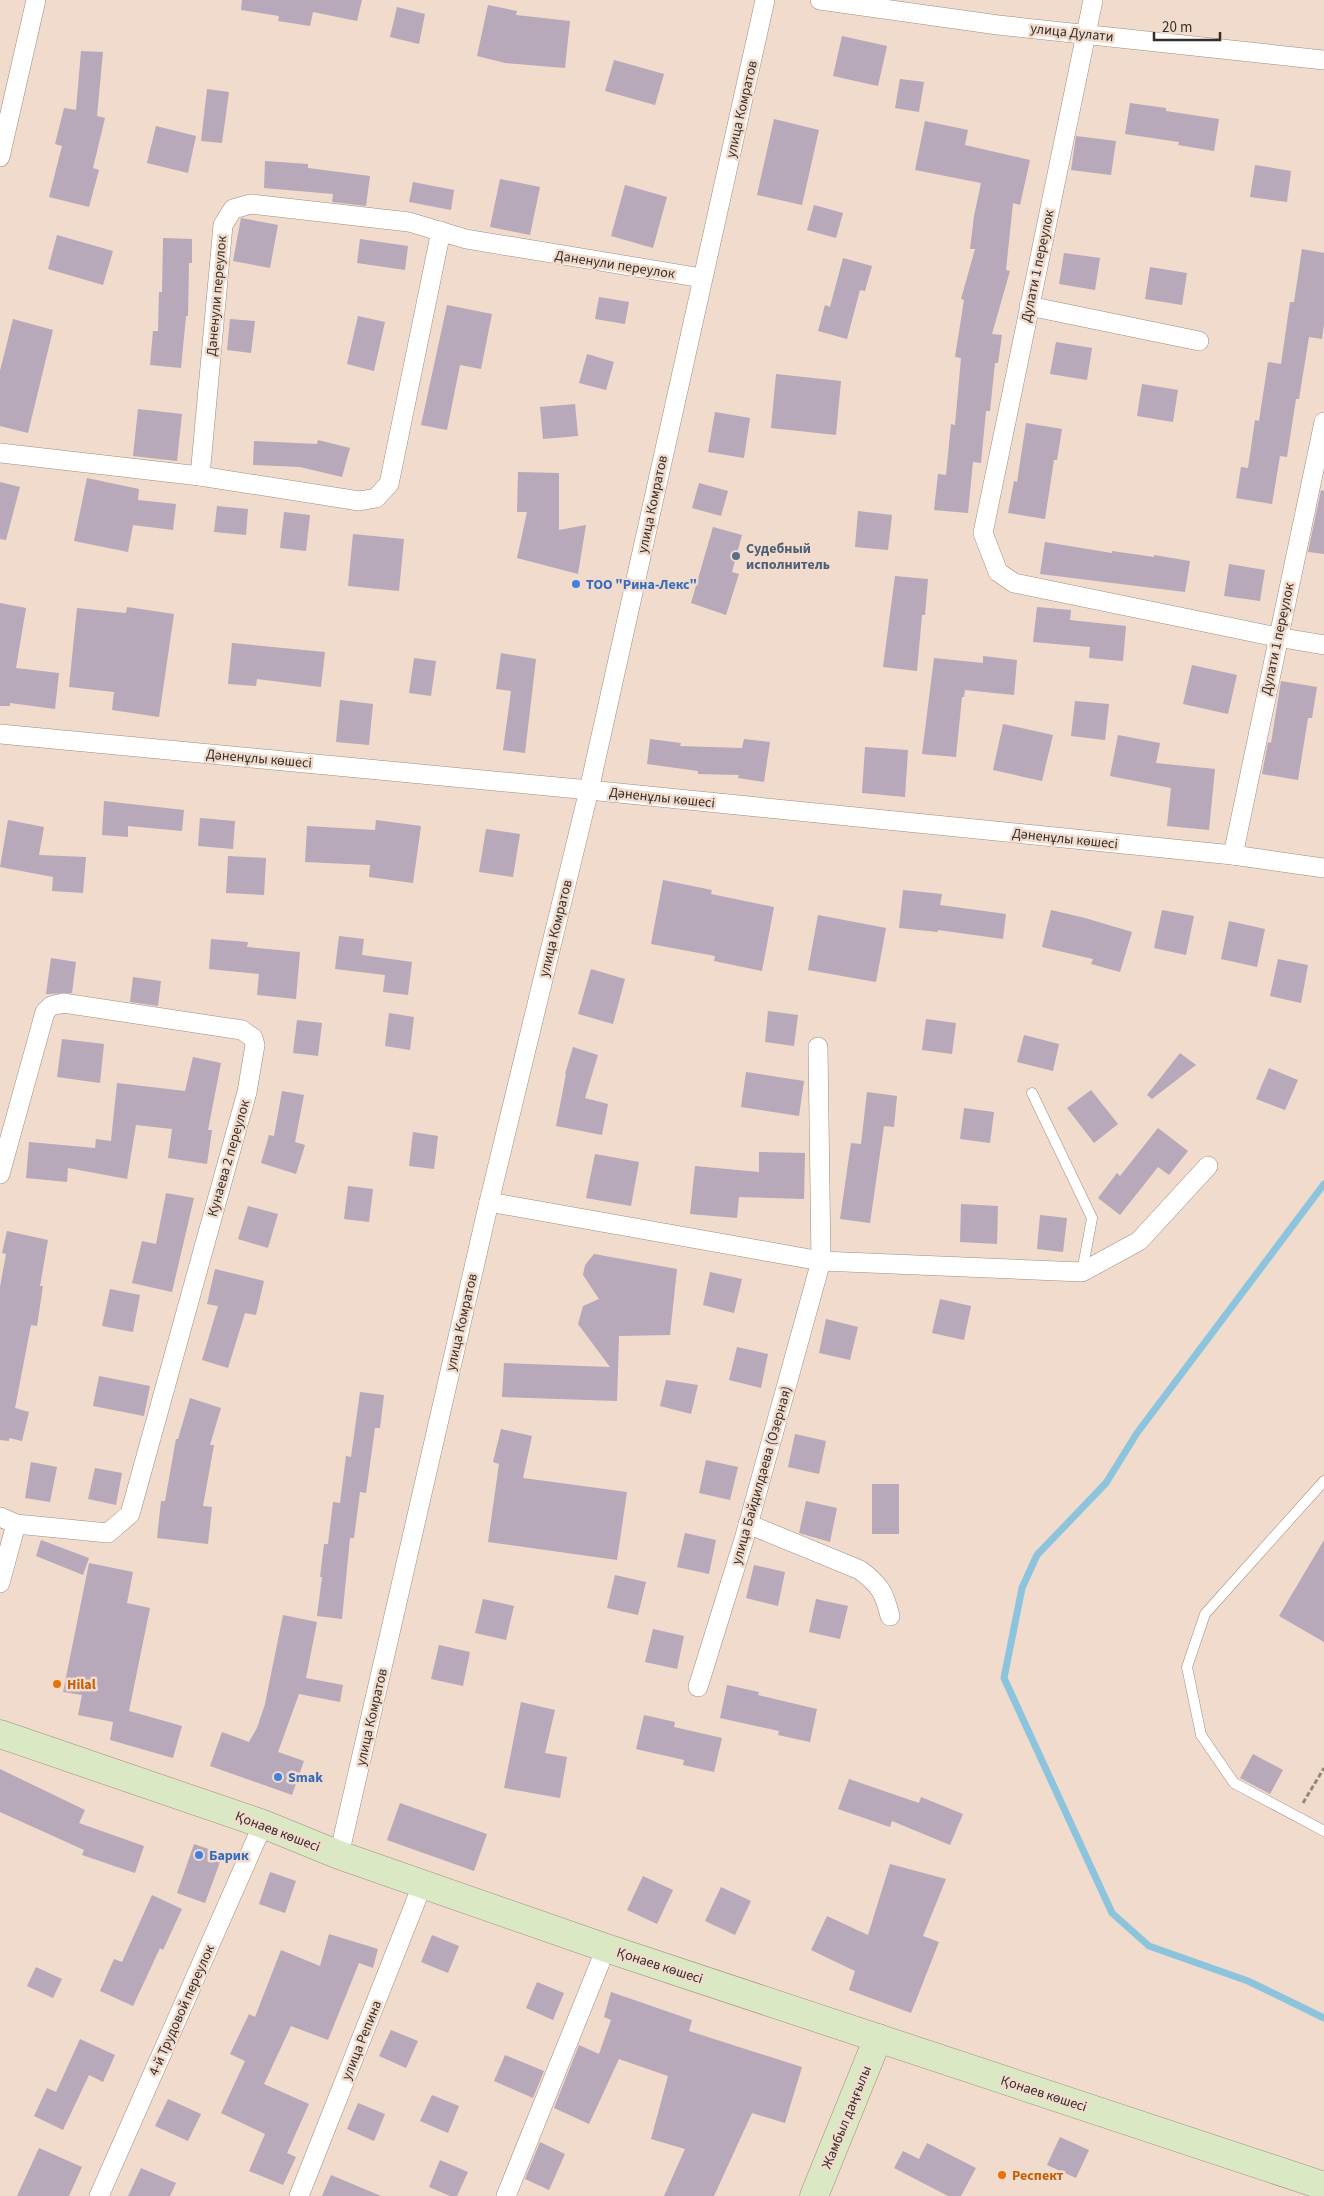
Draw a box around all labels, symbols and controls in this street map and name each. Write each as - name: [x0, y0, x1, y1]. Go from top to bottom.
- scale bar: [1154, 10, 1220, 42]
- text: 20 m: [1162, 17, 1192, 38]
- street label: улица Дулати: [1029, 19, 1115, 47]
- street label: улица Комратов: [721, 59, 763, 160]
- street label: Дулати 1 переулок: [1016, 208, 1060, 324]
- street label: Даненули переулок: [202, 235, 232, 357]
- street label: Даненули переулок: [553, 246, 676, 284]
- street label: улица Комратов: [633, 454, 673, 555]
- place label: Судебный исполнитель: [746, 539, 830, 575]
- marker: Судебный исполнитель: [730, 550, 742, 562]
- place label: ТОО "Рина-Лекс": [586, 575, 697, 595]
- marker: ТОО "Рина-Лекс": [570, 578, 582, 590]
- street label: Дулати 1 переулок: [1256, 581, 1300, 697]
- street label: Дәненұлы көшесі: [205, 744, 313, 774]
- street label: Дәненұлы көшесі: [608, 782, 716, 813]
- street label: Дәненұлы көшесі: [1011, 823, 1119, 854]
- street label: улица Комратов: [534, 878, 578, 979]
- street label: Кунаева 2 переулок: [203, 1097, 255, 1219]
- street label: улица Комратов: [441, 1272, 483, 1373]
- street label: улица Байдилдаева (Озерная): [727, 1384, 797, 1567]
- street label: улица Комратов: [351, 1667, 393, 1768]
- place label: Hilal: [67, 1675, 96, 1695]
- marker: Hilal: [51, 1678, 63, 1690]
- place label: Smak: [288, 1768, 323, 1788]
- marker: Smak: [272, 1771, 284, 1783]
- street label: Қонаев көшесі: [232, 1807, 323, 1857]
- place label: Барик: [209, 1846, 249, 1866]
- marker: Барик: [193, 1849, 205, 1861]
- street label: 4-й Трудовой переулок: [144, 1942, 220, 2079]
- street label: Қонаев көшесі: [614, 1943, 705, 1989]
- street label: улица Репина: [337, 1997, 387, 2083]
- street label: Жамбыл даңғылы: [817, 2063, 877, 2172]
- street label: Қонаев көшесі: [998, 2071, 1089, 2117]
- place label: Респект: [1012, 2166, 1063, 2186]
- marker: Респект: [996, 2169, 1008, 2181]

